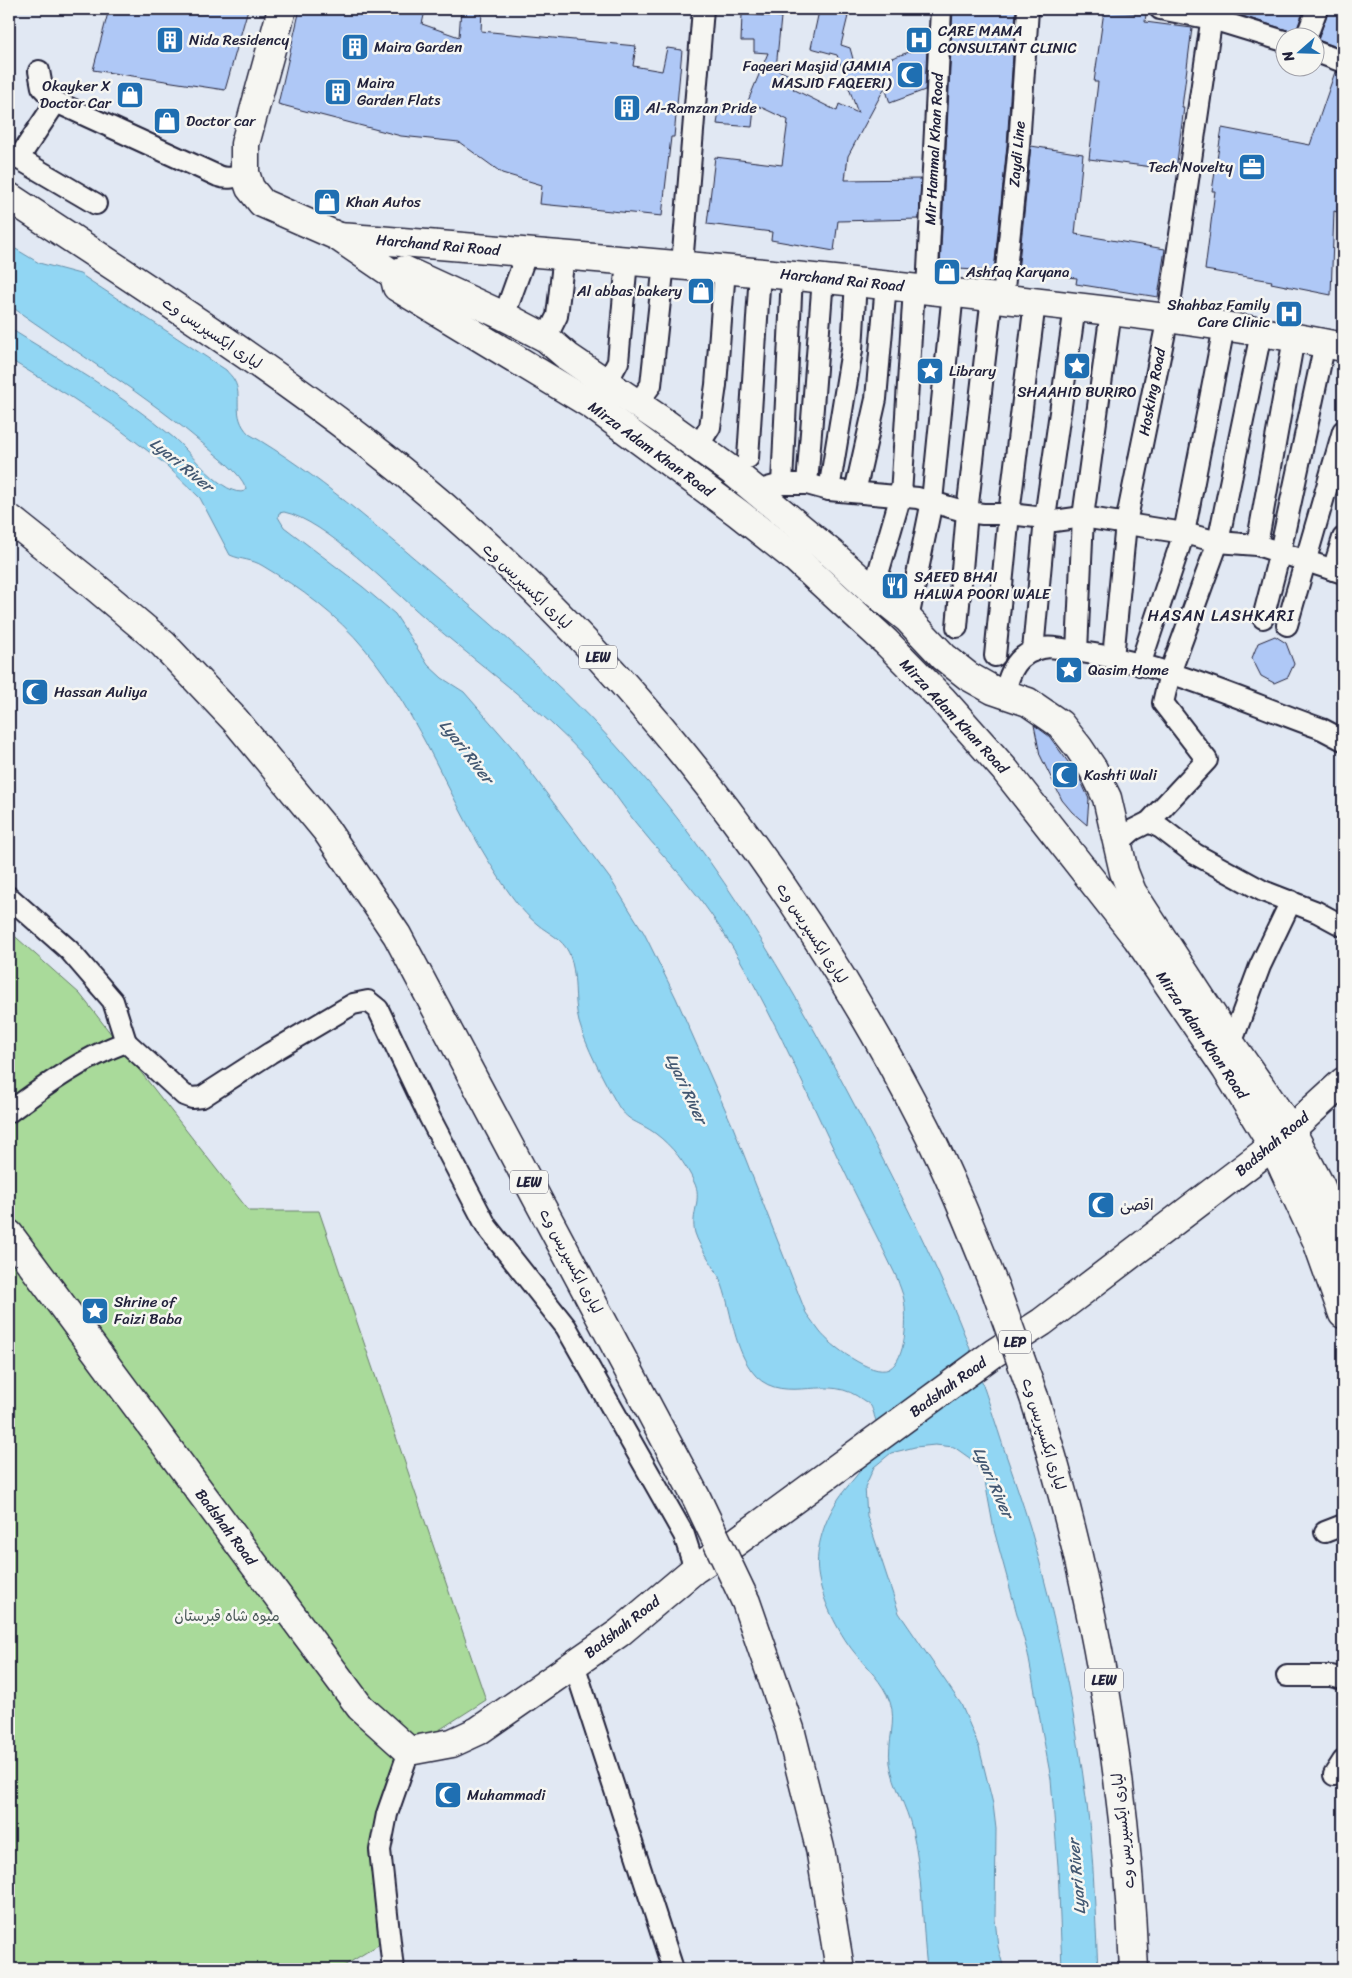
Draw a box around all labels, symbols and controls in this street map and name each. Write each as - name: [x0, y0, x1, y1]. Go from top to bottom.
- place label: CARE MAMA CONSULTANT CLINIC: [938, 18, 1077, 61]
- building icon: Nida Residency: [155, 25, 185, 55]
- hospital icon: CARE MAMA CONSULTANT CLINIC: [904, 25, 934, 55]
- place label: Nida Residency: [189, 27, 289, 53]
- north arrow: [1274, 28, 1324, 78]
- building icon: Maira Garden: [340, 32, 370, 62]
- place label: Maira Garden: [374, 34, 462, 60]
- text: N: [1275, 47, 1302, 66]
- place label: Faqeeri Masjid (JAMIA MASJID FAQEERI): [743, 53, 892, 96]
- mosque icon: Faqeeri Masjid (JAMIA MASJID FAQEERI): [895, 60, 925, 90]
- place label: Maira Garden Flats: [357, 70, 441, 113]
- street label: Mir Hammal Khan Road: [917, 71, 951, 226]
- place label: Okayker X Doctor Car: [40, 73, 112, 116]
- building icon: Maira Garden Flats: [323, 77, 353, 107]
- shop icon: Okayker X Doctor Car: [115, 80, 145, 110]
- building icon: Al-Ramzan Pride: [612, 93, 642, 123]
- place label: Al-Ramzan Pride: [645, 95, 757, 121]
- shop icon: Doctor car: [152, 106, 182, 136]
- place label: Doctor car: [186, 108, 256, 134]
- street label: Zaydi Line: [1001, 120, 1033, 188]
- office icon: Tech Novelty: [1237, 152, 1267, 182]
- place label: Tech Novelty: [1148, 154, 1233, 180]
- shop icon: Khan Autos: [312, 187, 342, 217]
- place label: Khan Autos: [346, 189, 421, 215]
- street label: Harchand Rai Road: [375, 227, 502, 263]
- shop icon: Ashfaq Karyana: [932, 257, 962, 287]
- place label: Ashfaq Karyana: [965, 259, 1070, 285]
- street label: Harchand Rai Road: [779, 261, 906, 300]
- shop icon: Al abbas bakery: [686, 276, 716, 306]
- place label: Al abbas bakery: [576, 278, 682, 304]
- street label: لیاری ایکسپریس وے: [157, 290, 267, 376]
- place label: Shahbaz Family Care Clinic: [1167, 292, 1271, 335]
- hospital icon: Shahbaz Family Care Clinic: [1274, 299, 1304, 329]
- street label: Hosking Road: [1131, 345, 1173, 438]
- place icon: SHAAHID BURIRO: [1062, 351, 1092, 381]
- place icon: Library: [915, 356, 945, 386]
- place label: Library: [949, 358, 996, 384]
- place label: SHAAHID BURIRO: [1017, 379, 1137, 405]
- street label: Mirza Adam Khan Road: [582, 394, 720, 504]
- water label: Lyari River: [143, 429, 223, 501]
- street label: لیاری ایکسپریس وے: [476, 536, 578, 636]
- place label: SAEED BHAI HALWA POORI WALE: [914, 564, 1052, 607]
- restaurant icon: SAEED BHAI HALWA POORI WALE: [880, 571, 910, 601]
- district label: HASAN LASHKARI: [1147, 601, 1295, 630]
- road number: LEW: [579, 646, 617, 669]
- street label: Mirza Adam Khan Road: [893, 652, 1016, 781]
- place icon: Qasim Home: [1054, 655, 1084, 685]
- place label: Qasim Home: [1088, 657, 1169, 683]
- mosque icon: Hassan Auliya: [20, 677, 50, 707]
- place label: Hassan Auliya: [54, 679, 148, 705]
- water label: Lyari River: [432, 713, 503, 793]
- mosque icon: Kashti Wali: [1050, 760, 1080, 790]
- place label: Kashti Wali: [1084, 762, 1158, 788]
- street label: لیاری ایکسپریس وے: [769, 877, 855, 989]
- street label: Mirza Adam Khan Road: [1149, 965, 1255, 1106]
- water label: Lyari River: [658, 1048, 717, 1132]
- street label: Badshah Road: [1229, 1104, 1316, 1183]
- road number: LEW: [510, 1170, 548, 1194]
- mosque icon: اقصیٰ: [1086, 1190, 1116, 1220]
- place label: اقصیٰ: [1120, 1192, 1154, 1218]
- street label: لیاری ایکسپریس وے: [532, 1204, 610, 1318]
- place label: Shrine of Faizi Baba: [114, 1289, 182, 1332]
- place icon: Shrine of Faizi Baba: [80, 1296, 110, 1326]
- road number: LEP: [999, 1330, 1031, 1354]
- street label: Badshah Road: [904, 1349, 993, 1424]
- street label: لیاری ایکسپریس وے: [1015, 1375, 1073, 1493]
- water label: Lyari River: [965, 1442, 1023, 1526]
- street label: Badshah Road: [188, 1483, 264, 1572]
- street label: Badshah Road: [578, 1588, 667, 1665]
- park label: میوہ شاہ قبرستان: [174, 1603, 280, 1629]
- road number: LEW: [1085, 1668, 1123, 1692]
- street label: لیاری ایکسپریس وے: [1104, 1772, 1142, 1890]
- mosque icon: Muhammadi: [433, 1780, 463, 1810]
- place label: Muhammadi: [467, 1782, 546, 1808]
- water label: Lyari River: [1058, 1835, 1094, 1916]

